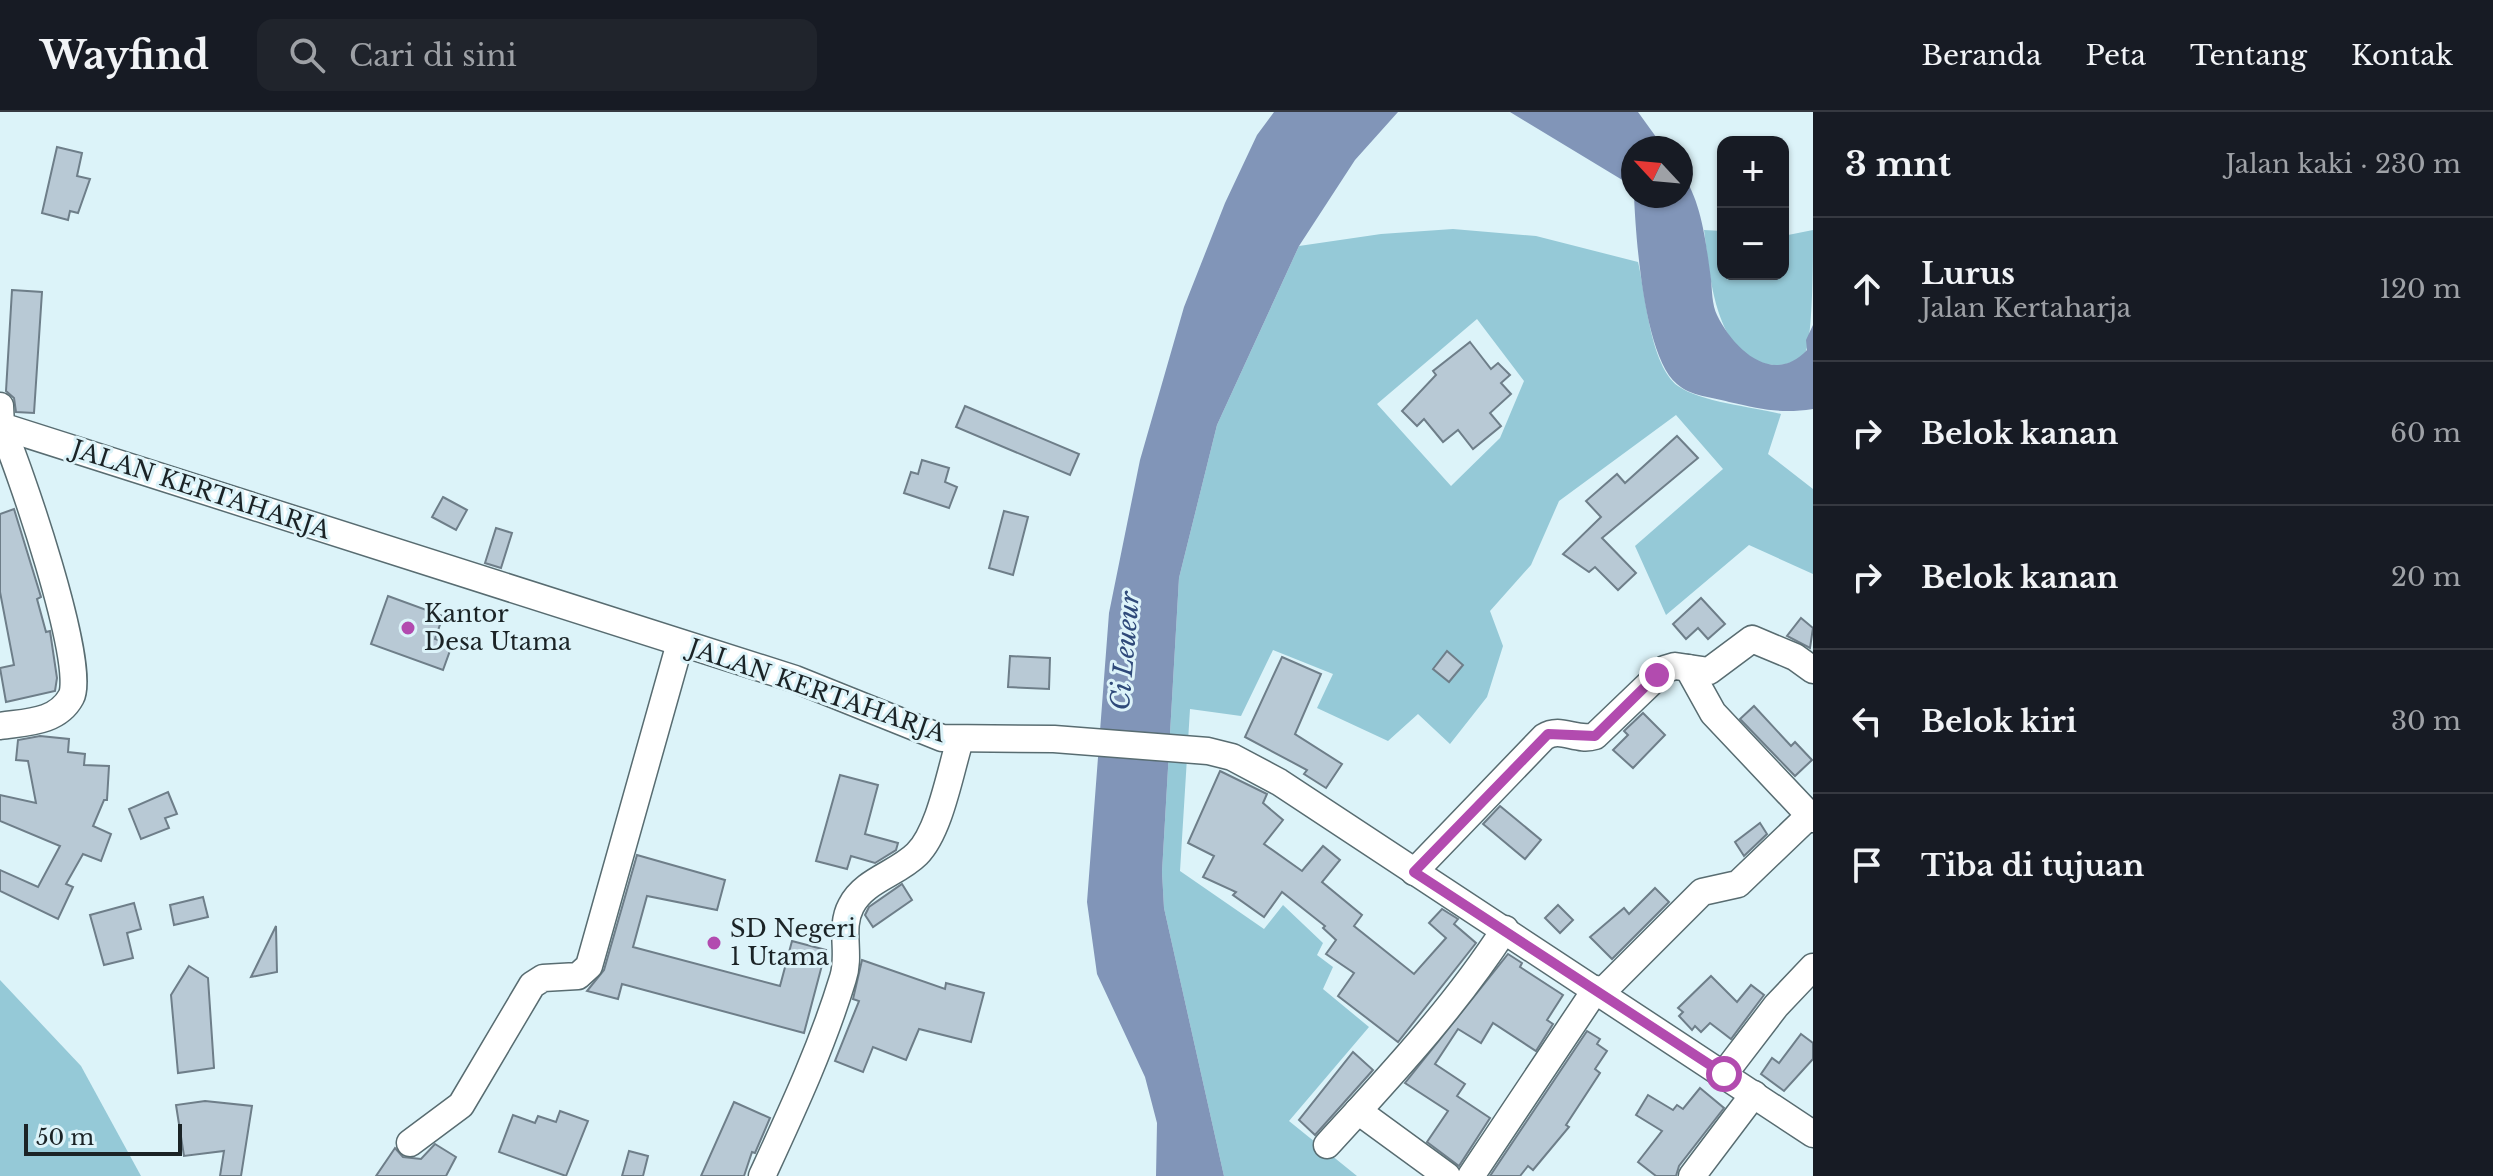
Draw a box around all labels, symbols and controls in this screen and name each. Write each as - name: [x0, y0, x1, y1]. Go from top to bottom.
- search box: [257, 19, 817, 91]
- text: Wayfind: [40, 32, 209, 79]
- icon: search: [285, 33, 329, 77]
- text: Cari di sini: [349, 37, 517, 74]
- text: Beranda: [1921, 38, 2042, 73]
- text: Peta: [2086, 38, 2146, 73]
- text: Tentang: [2190, 38, 2307, 73]
- text: Kontak: [2351, 38, 2453, 73]
- north arrow: [1621, 136, 1693, 208]
- map controls: [1717, 136, 1789, 280]
- button: +: [1717, 136, 1789, 208]
- text: 3 mnt: [1845, 143, 1951, 185]
- text: Jalan kaki · 230 m: [2225, 148, 2461, 180]
- button: −: [1717, 208, 1789, 280]
- text: Lurus: [1921, 255, 2015, 292]
- icon: ahead: [1845, 267, 1889, 311]
- text: 120 m: [2379, 273, 2461, 305]
- text: Jalan Kertaharja: [1921, 292, 2131, 324]
- icon: right: [1845, 411, 1889, 455]
- text: Belok kanan: [1921, 415, 2118, 452]
- text: 60 m: [2390, 417, 2461, 449]
- street label: JALAN KERTAHARJA: [65, 433, 335, 545]
- icon: right: [1845, 555, 1889, 599]
- text: Belok kanan: [1921, 559, 2118, 596]
- text: 20 m: [2391, 561, 2461, 593]
- water label: Ci Leueur: [1104, 589, 1146, 712]
- place label: Kantor Desa Utama: [424, 599, 572, 656]
- marker: Kantor Desa Utama: [399, 619, 417, 637]
- street label: JALAN KERTAHARJA: [682, 632, 950, 748]
- route end: [1639, 657, 1675, 693]
- icon: left: [1845, 699, 1889, 743]
- text: Belok kiri: [1921, 703, 2077, 740]
- text: 30 m: [2391, 705, 2461, 737]
- icon: arrive: [1845, 843, 1889, 887]
- text: Tiba di tujuan: [1921, 847, 2144, 884]
- place label: SD Negeri 1 Utama: [730, 914, 856, 971]
- marker: SD Negeri 1 Utama: [705, 934, 723, 952]
- route start: [1706, 1056, 1742, 1092]
- scale bar: [24, 1120, 182, 1156]
- text: 50 m: [36, 1124, 94, 1151]

